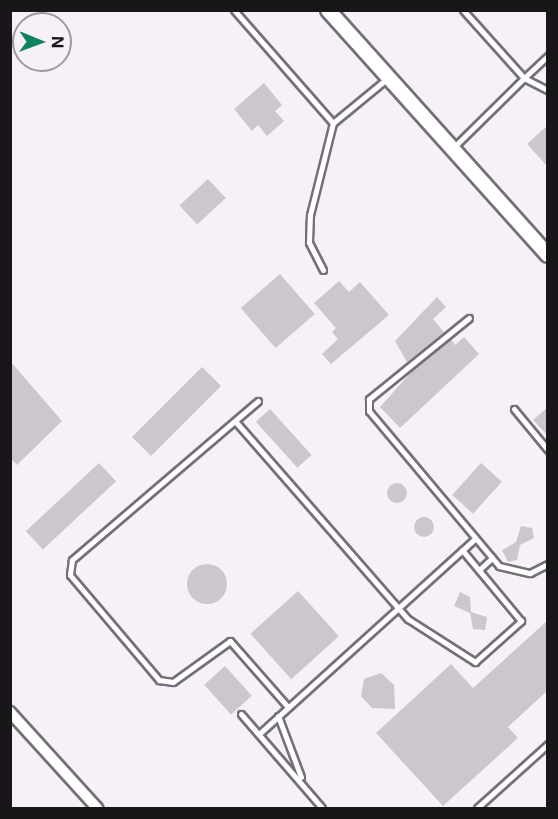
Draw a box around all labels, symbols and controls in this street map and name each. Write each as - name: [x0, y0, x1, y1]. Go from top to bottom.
- north arrow: [12, 12, 72, 72]
- text: N: [48, 36, 68, 49]

